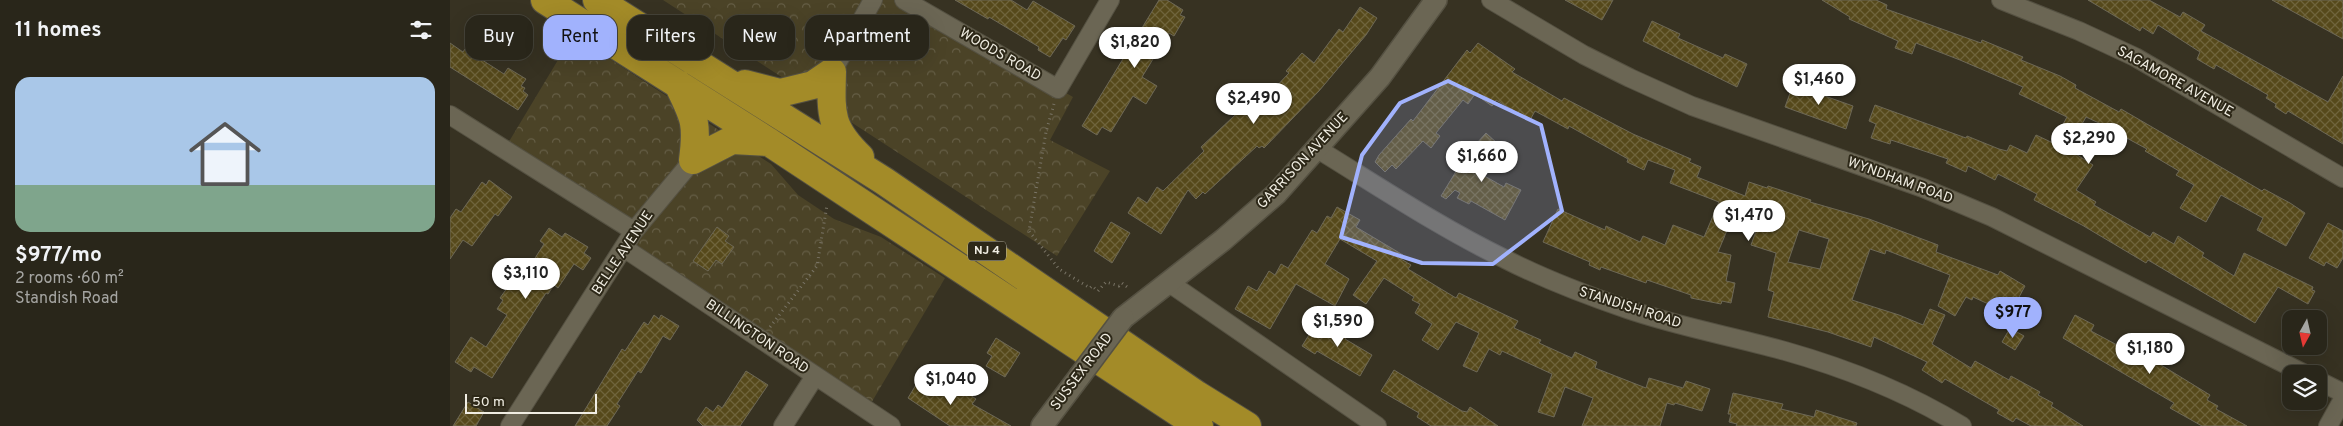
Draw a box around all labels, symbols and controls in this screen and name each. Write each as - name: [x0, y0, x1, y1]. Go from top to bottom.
- chip: Buy: [465, 15, 533, 60]
- chip: Rent: [543, 15, 617, 60]
- chip: Filters: [627, 15, 714, 60]
- chip: New: [724, 15, 795, 60]
- chip: Apartment: [805, 15, 929, 60]
- icon: filters: [407, 16, 435, 44]
- text: 11 homes: [15, 17, 102, 44]
- street label: WOODS ROAD: [956, 25, 1044, 85]
- pin: $1,820: [1094, 27, 1176, 69]
- text: $1,820: [1110, 33, 1160, 53]
- street label: SAGAMORE AVENUE: [2114, 43, 2236, 121]
- pin: $1,460: [1778, 64, 1860, 106]
- text: $1,460: [1794, 70, 1844, 90]
- pin: $2,490: [1213, 82, 1295, 125]
- text: $2,490: [1227, 89, 1281, 109]
- icon: home: [180, 109, 270, 199]
- street label: GARRISON AVENUE: [1254, 109, 1352, 213]
- pin: $2,290: [2048, 122, 2130, 165]
- text: $2,290: [2062, 129, 2116, 149]
- pin: $1,660: [1441, 140, 1523, 183]
- text: $1,660: [1457, 147, 1507, 167]
- street label: WYNDHAM ROAD: [1845, 154, 1955, 208]
- pin: $1,470: [1708, 200, 1790, 242]
- text: $1,470: [1724, 206, 1774, 226]
- street label: BELLE AVENUE: [589, 208, 657, 298]
- text: $977/mo: [15, 242, 102, 269]
- road number: NJ 4: [968, 242, 1006, 260]
- pin: $3,110: [485, 258, 567, 300]
- text: $3,110: [503, 264, 549, 284]
- text: 2 rooms · 60 m²: [15, 269, 124, 289]
- street label: STANDISH ROAD: [1577, 283, 1683, 333]
- text: Standish Road: [15, 289, 119, 309]
- street label: BILLINGTON ROAD: [702, 296, 812, 378]
- pin: $977: [1983, 296, 2043, 339]
- text: $977: [1995, 303, 2031, 323]
- pin: $1,590: [1297, 306, 1379, 348]
- north arrow: [2282, 310, 2328, 355]
- map controls: [2282, 310, 2327, 410]
- text: $1,590: [1313, 312, 1363, 332]
- street label: SUSSEX ROAD: [1047, 330, 1117, 414]
- pin: $1,180: [2109, 332, 2191, 375]
- text: $1,180: [2127, 339, 2173, 359]
- pin: $1,040: [910, 364, 992, 406]
- button: layers: [2282, 365, 2327, 410]
- text: $1,040: [925, 370, 977, 390]
- scale bar: [465, 391, 598, 414]
- text: 50 m: [472, 394, 505, 411]

